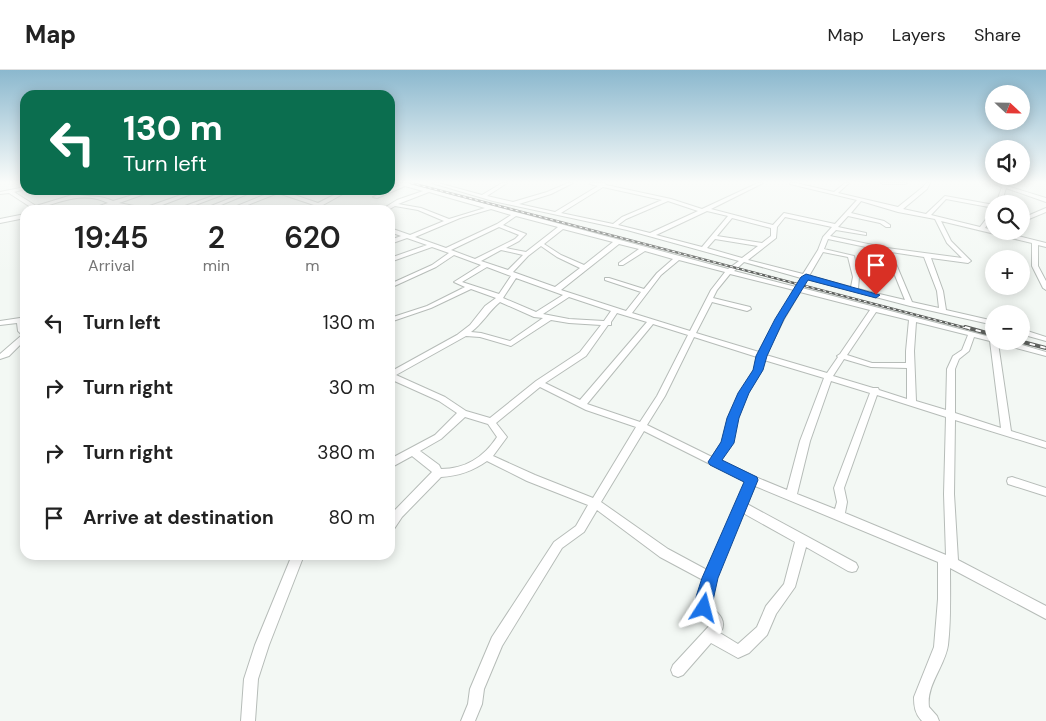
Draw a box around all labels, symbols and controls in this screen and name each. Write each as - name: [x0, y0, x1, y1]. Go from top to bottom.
- text: Map: [25, 19, 76, 50]
- text: Map: [828, 23, 864, 47]
- text: Layers: [892, 23, 946, 47]
- text: Share: [974, 23, 1021, 47]
- north arrow: [985, 85, 1030, 130]
- map controls: [985, 85, 1030, 350]
- text: 130 m: [123, 105, 223, 151]
- icon: left: [40, 110, 105, 175]
- button: sound: [985, 140, 1030, 185]
- text: Turn left: [123, 149, 207, 178]
- button: search: [985, 195, 1030, 240]
- text: 19:45: [74, 218, 148, 257]
- text: 2: [208, 218, 225, 257]
- text: 620: [284, 218, 341, 257]
- pin: [855, 244, 897, 295]
- button: +: [985, 250, 1030, 295]
- icon: arrive: [862, 251, 890, 279]
- text: Arrival: [88, 255, 135, 276]
- text: min: [203, 255, 230, 276]
- text: m: [305, 255, 320, 276]
- button: −: [985, 305, 1030, 350]
- icon: left: [40, 309, 68, 337]
- text: Turn left: [83, 310, 161, 335]
- text: 130 m: [323, 310, 375, 335]
- icon: right: [40, 374, 68, 402]
- text: Turn right: [83, 375, 173, 400]
- text: 30 m: [329, 375, 375, 400]
- icon: right: [40, 439, 68, 467]
- text: Turn right: [83, 440, 173, 465]
- text: 380 m: [317, 440, 375, 465]
- icon: arrive: [40, 504, 68, 532]
- text: Arrive at destination: [83, 505, 274, 530]
- text: 80 m: [328, 505, 375, 530]
- position arrow: [677, 581, 729, 633]

